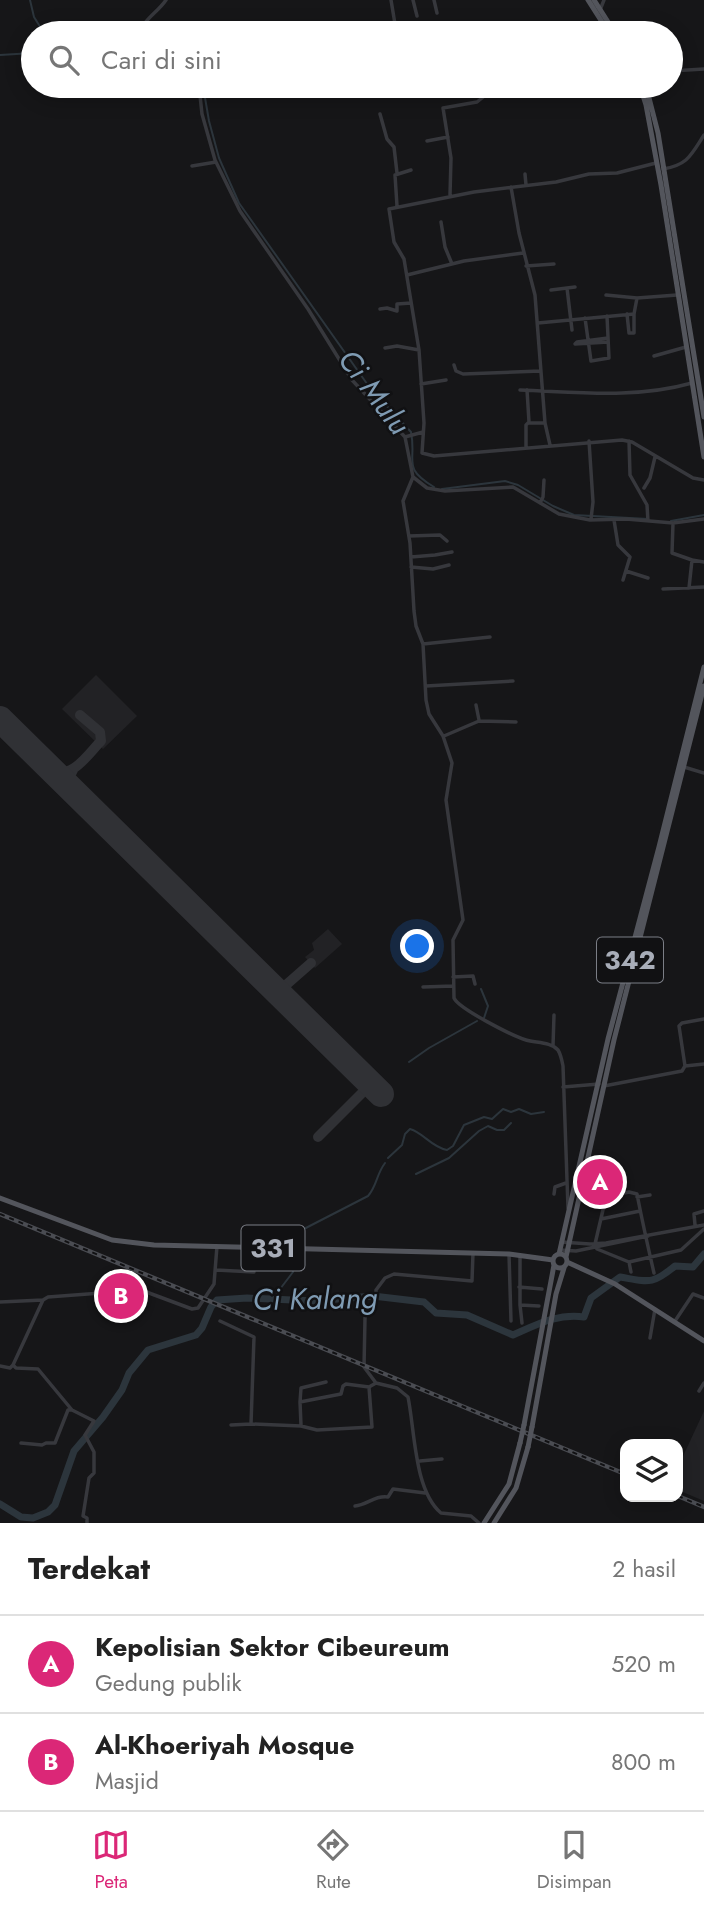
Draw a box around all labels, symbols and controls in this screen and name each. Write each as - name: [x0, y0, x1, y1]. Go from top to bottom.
- search box: [21, 21, 683, 98]
- icon: search: [45, 41, 83, 79]
- text: Cari di sini: [101, 41, 222, 79]
- water label: Ci Mulu: [328, 340, 421, 444]
- your location: [400, 929, 434, 963]
- road number: 342: [597, 937, 663, 982]
- pin: A: [577, 1156, 623, 1208]
- road number: 331: [242, 1226, 304, 1270]
- pin: B: [98, 1270, 144, 1322]
- water label: Ci Kalang: [252, 1276, 378, 1321]
- map controls: [620, 1439, 683, 1502]
- button: layers: [620, 1439, 683, 1502]
- text: Terdekat: [28, 1547, 150, 1590]
- text: 2 hasil: [612, 1552, 676, 1586]
- text: Kepolisian Sektor Cibeureum: [95, 1628, 450, 1666]
- text: A: [43, 1647, 59, 1681]
- text: 520 m: [611, 1647, 676, 1681]
- text: Gedung publik: [95, 1666, 242, 1700]
- text: Al-Khoeriyah Mosque: [95, 1726, 354, 1764]
- text: B: [43, 1745, 59, 1779]
- text: 800 m: [611, 1745, 676, 1779]
- text: Masjid: [95, 1764, 159, 1798]
- tab: Peta: [92, 1826, 130, 1895]
- tab: Rute: [314, 1826, 352, 1895]
- tab: Disimpan: [537, 1826, 612, 1895]

